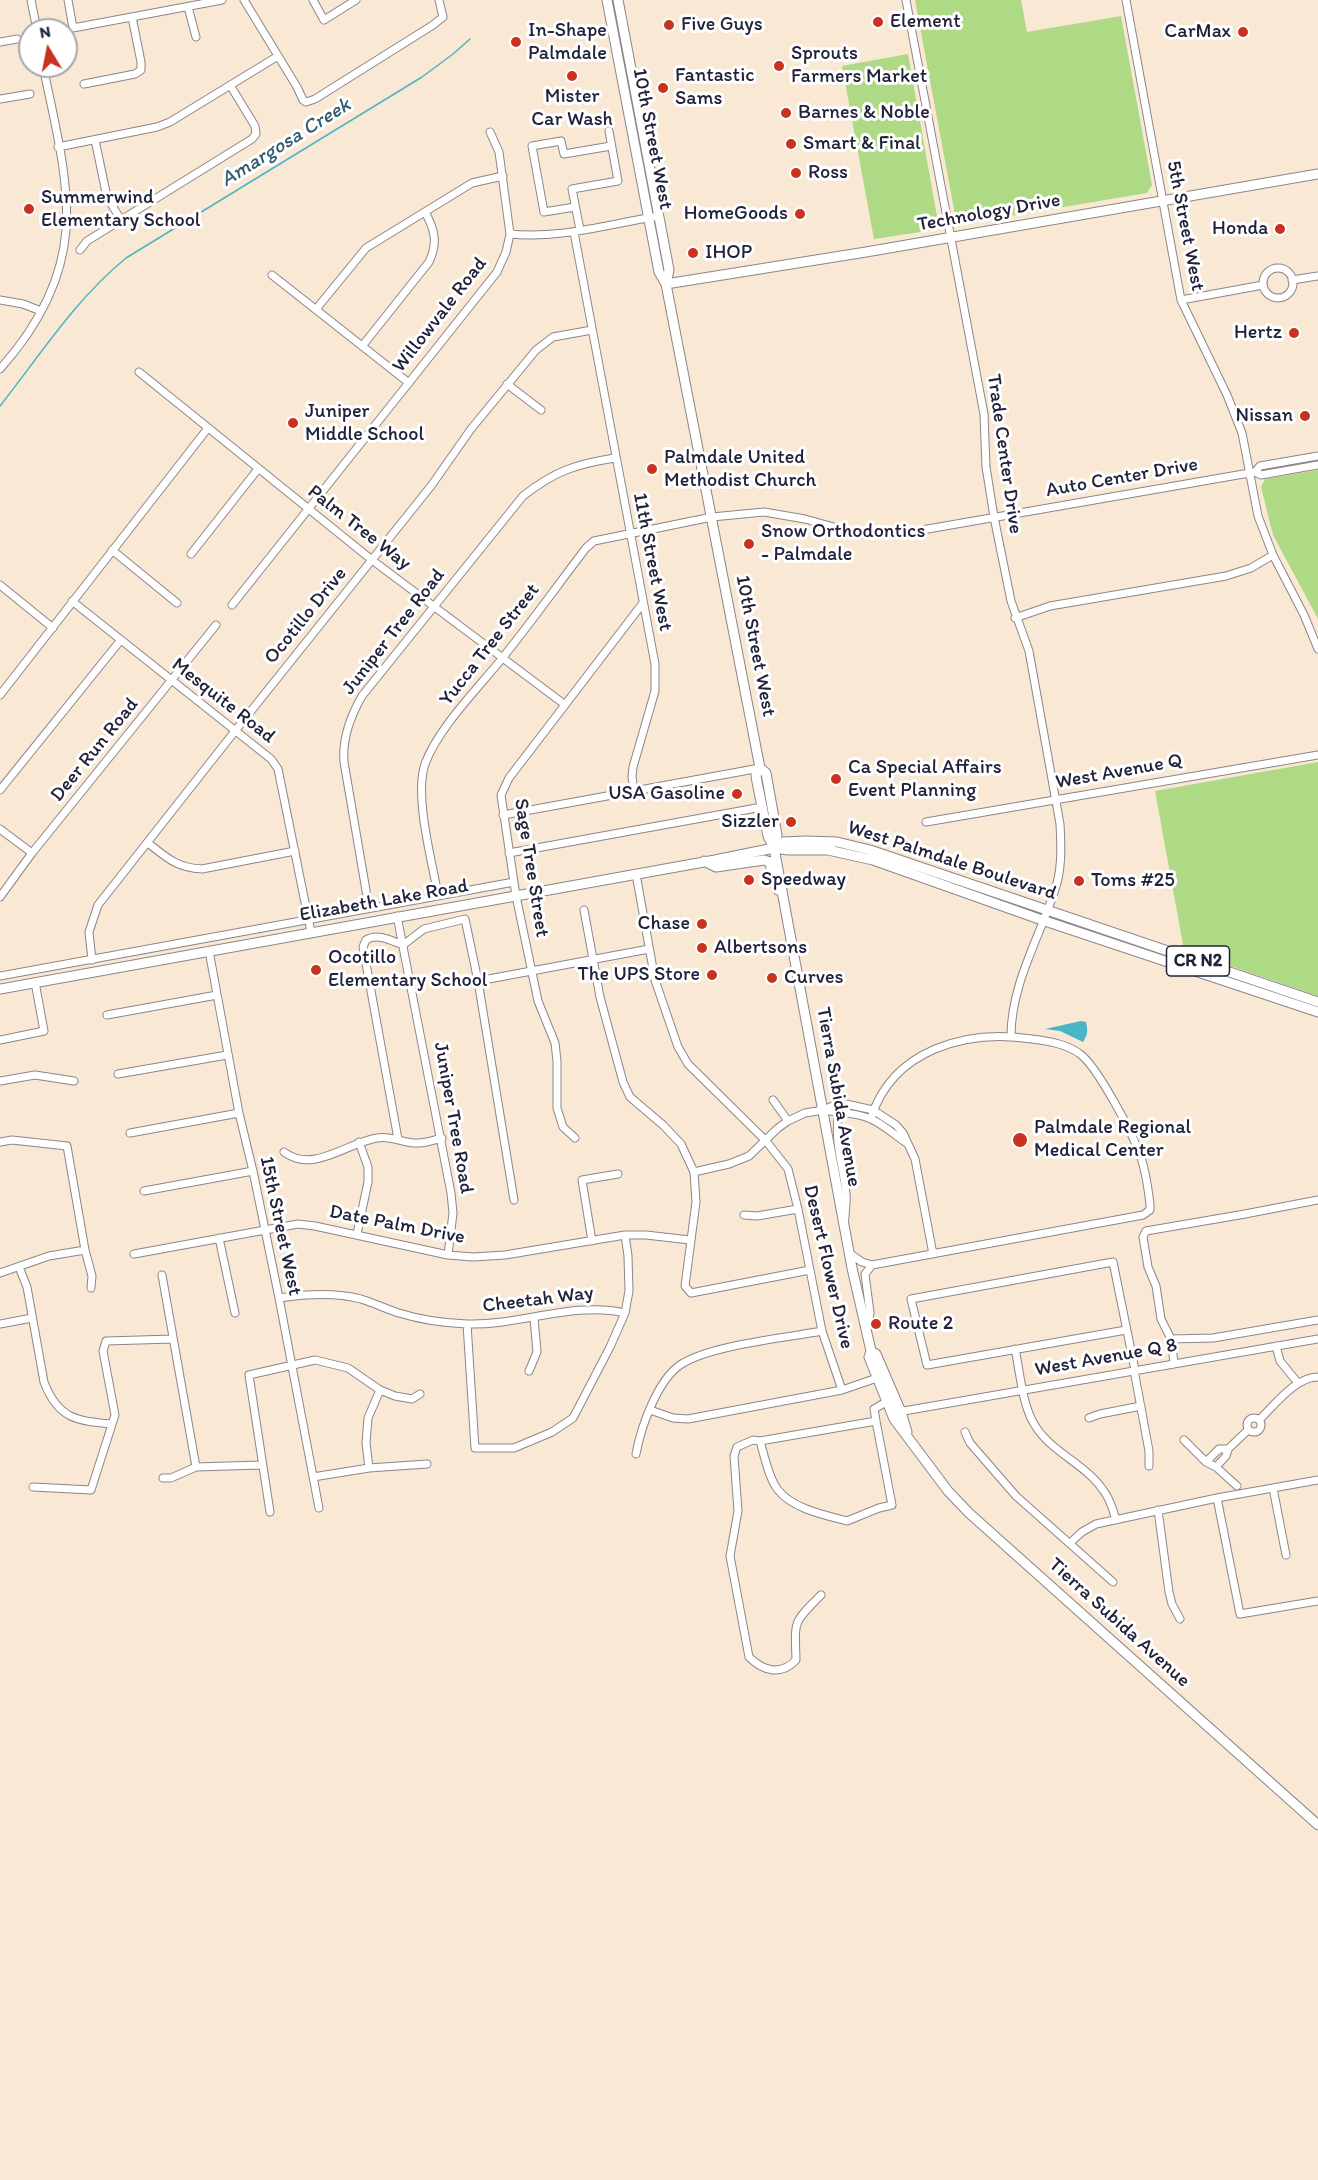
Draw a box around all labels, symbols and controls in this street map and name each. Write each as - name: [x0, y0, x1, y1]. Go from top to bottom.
- place label: Element: [890, 10, 961, 34]
- place label: Five Guys: [681, 13, 763, 37]
- marker: Element: [871, 15, 885, 29]
- north arrow: [18, 18, 78, 78]
- marker: Five Guys: [662, 18, 676, 32]
- place label: In-Shape Palmdale: [528, 19, 607, 66]
- place label: CarMax: [1164, 20, 1231, 44]
- text: N: [38, 21, 52, 42]
- marker: CarMax: [1236, 25, 1250, 39]
- marker: In-Shape Palmdale: [509, 35, 523, 49]
- place label: Sprouts Farmers Market: [791, 42, 927, 89]
- marker: Sprouts Farmers Market: [772, 59, 786, 73]
- place label: Fantastic Sams: [675, 64, 754, 111]
- street label: 10th Street West: [627, 66, 677, 212]
- marker: Mister Car Wash: [565, 69, 579, 83]
- marker: Fantastic Sams: [656, 81, 670, 95]
- place label: Mister Car Wash: [531, 85, 613, 132]
- water label: Amargosa Creek: [216, 93, 356, 193]
- place label: Barnes & Noble: [798, 101, 930, 125]
- marker: Barnes & Noble: [779, 106, 793, 120]
- place label: Smart & Final: [803, 132, 921, 156]
- marker: Smart & Final: [784, 137, 798, 151]
- street label: 5th Street West: [1161, 159, 1209, 293]
- place label: Ross: [808, 161, 848, 185]
- marker: Ross: [789, 166, 803, 180]
- place label: Summerwind Elementary School: [41, 186, 200, 233]
- street label: Technology Drive: [916, 189, 1062, 237]
- marker: Summerwind Elementary School: [22, 202, 36, 216]
- place label: HomeGoods: [684, 202, 788, 226]
- marker: HomeGoods: [793, 207, 807, 221]
- place label: Honda: [1212, 217, 1268, 241]
- marker: Honda: [1273, 222, 1287, 236]
- place label: IHOP: [705, 241, 752, 265]
- marker: IHOP: [686, 246, 700, 260]
- street label: Willowvale Road: [388, 253, 492, 377]
- place label: Hertz: [1234, 321, 1282, 345]
- marker: Hertz: [1287, 326, 1301, 340]
- street label: Trade Center Drive: [981, 373, 1027, 535]
- place label: Juniper Middle School: [305, 400, 424, 447]
- place label: Nissan: [1235, 404, 1293, 428]
- marker: Nissan: [1298, 409, 1312, 423]
- marker: Juniper Middle School: [286, 416, 300, 430]
- place label: Palmdale United Methodist Church: [664, 446, 816, 493]
- street label: Auto Center Drive: [1044, 453, 1200, 503]
- marker: Palmdale United Methodist Church: [645, 462, 659, 476]
- street label: Palm Tree Way: [302, 480, 416, 576]
- street label: 11th Street West: [627, 491, 677, 633]
- place label: Snow Orthodontics - Palmdale: [761, 520, 925, 567]
- marker: Snow Orthodontics - Palmdale: [742, 537, 756, 551]
- street label: Ocotillo Drive: [260, 563, 352, 669]
- street label: Juniper Tree Road: [337, 564, 451, 700]
- street label: 10th Street West: [730, 573, 780, 719]
- street label: Yucca Tree Street: [435, 579, 545, 711]
- street label: Mesquite Road: [166, 653, 280, 749]
- street label: Deer Run Road: [46, 693, 144, 807]
- street label: West Avenue Q: [1054, 749, 1184, 795]
- place label: Ca Special Affairs Event Planning: [848, 756, 1002, 803]
- marker: Ca Special Affairs Event Planning: [829, 772, 843, 786]
- place label: USA Gasoline: [608, 782, 725, 806]
- marker: USA Gasoline: [730, 787, 744, 801]
- street label: Sage Tree Street: [508, 797, 554, 939]
- place label: Sizzler: [721, 810, 779, 834]
- marker: Sizzler: [784, 815, 798, 829]
- street label: West Palmdale Boulevard: [844, 816, 1060, 906]
- place label: Speedway: [761, 868, 846, 892]
- place label: Toms #25: [1091, 869, 1175, 893]
- marker: Speedway: [742, 873, 756, 887]
- street label: Elizabeth Lake Road: [298, 874, 470, 928]
- marker: Toms #25: [1072, 874, 1086, 888]
- place label: Chase: [638, 912, 690, 936]
- marker: Chase: [695, 917, 709, 931]
- place label: Albertsons: [714, 936, 807, 960]
- marker: Albertsons: [695, 941, 709, 955]
- place label: Ocotillo Elementary School: [328, 946, 487, 993]
- road number: CR N2: [1166, 946, 1230, 976]
- marker: Ocotillo Elementary School: [309, 963, 323, 977]
- place label: The UPS Store: [578, 963, 700, 987]
- place label: Curves: [784, 966, 843, 990]
- marker: The UPS Store: [705, 968, 719, 982]
- marker: Curves: [765, 971, 779, 985]
- street label: Tierra Subida Avenue: [810, 1005, 866, 1189]
- street label: Juniper Tree Road: [428, 1040, 478, 1196]
- place label: Palmdale Regional Medical Center: [1034, 1116, 1191, 1163]
- marker: Palmdale Regional Medical Center: [1011, 1131, 1029, 1149]
- street label: 15th Street West: [254, 1154, 306, 1298]
- street label: Desert Flower Drive: [797, 1183, 859, 1351]
- street label: Date Palm Drive: [327, 1200, 467, 1250]
- street label: Cheetah Way: [481, 1281, 595, 1319]
- place label: Route 2: [888, 1312, 953, 1336]
- marker: Route 2: [869, 1317, 883, 1331]
- street label: West Avenue Q 8: [1033, 1334, 1179, 1382]
- street label: Tierra Subida Avenue: [1043, 1553, 1195, 1693]

